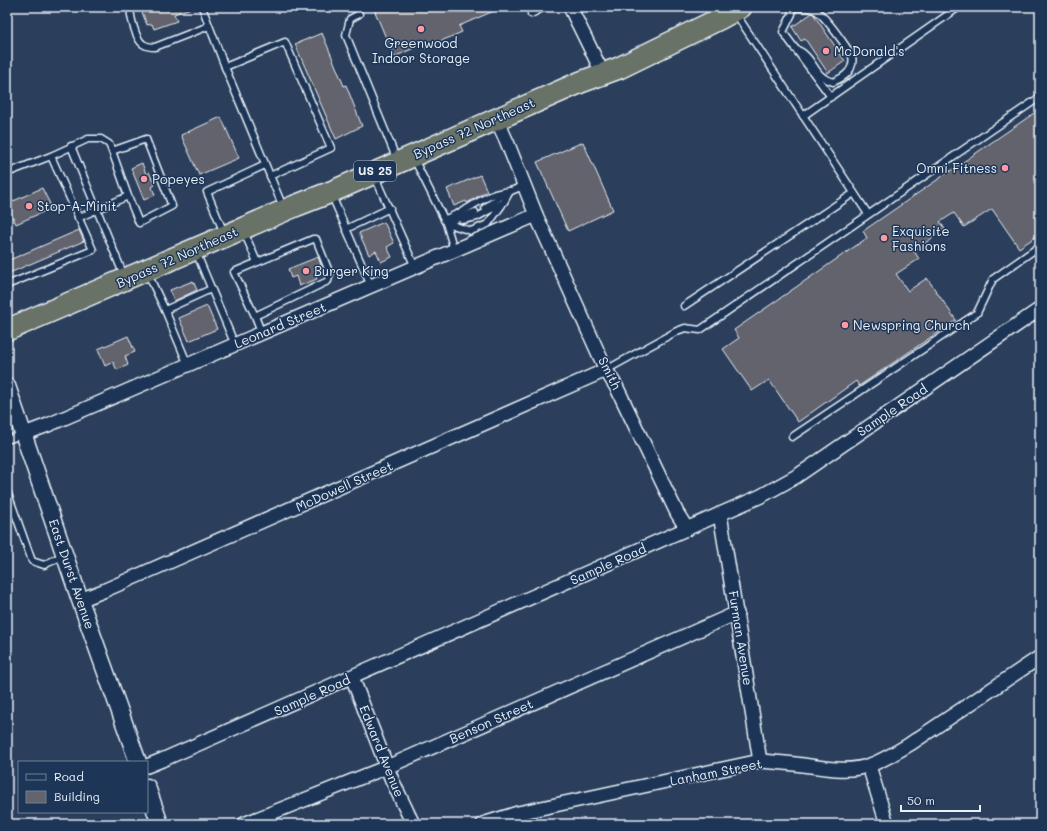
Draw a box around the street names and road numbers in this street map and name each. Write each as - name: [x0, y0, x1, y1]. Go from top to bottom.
- street label: Bypass 72 Northeast: [410, 93, 538, 162]
- road number: US 25: [354, 161, 396, 181]
- street label: Bypass 72 Northeast: [113, 222, 241, 291]
- street label: Leonard Street: [231, 297, 329, 352]
- street label: Smith: [595, 353, 626, 392]
- street label: Sample Road: [853, 380, 930, 439]
- street label: McDowell Street: [292, 456, 395, 515]
- street label: East Durst Avenue: [46, 516, 99, 631]
- street label: Sample Road: [567, 539, 649, 588]
- street label: Furman Avenue: [726, 589, 757, 687]
- street label: Sample Road: [271, 670, 353, 719]
- street label: Benson Street: [446, 694, 536, 747]
- street label: Edward Avenue: [356, 702, 409, 799]
- street label: Lanham Street: [668, 754, 764, 789]

